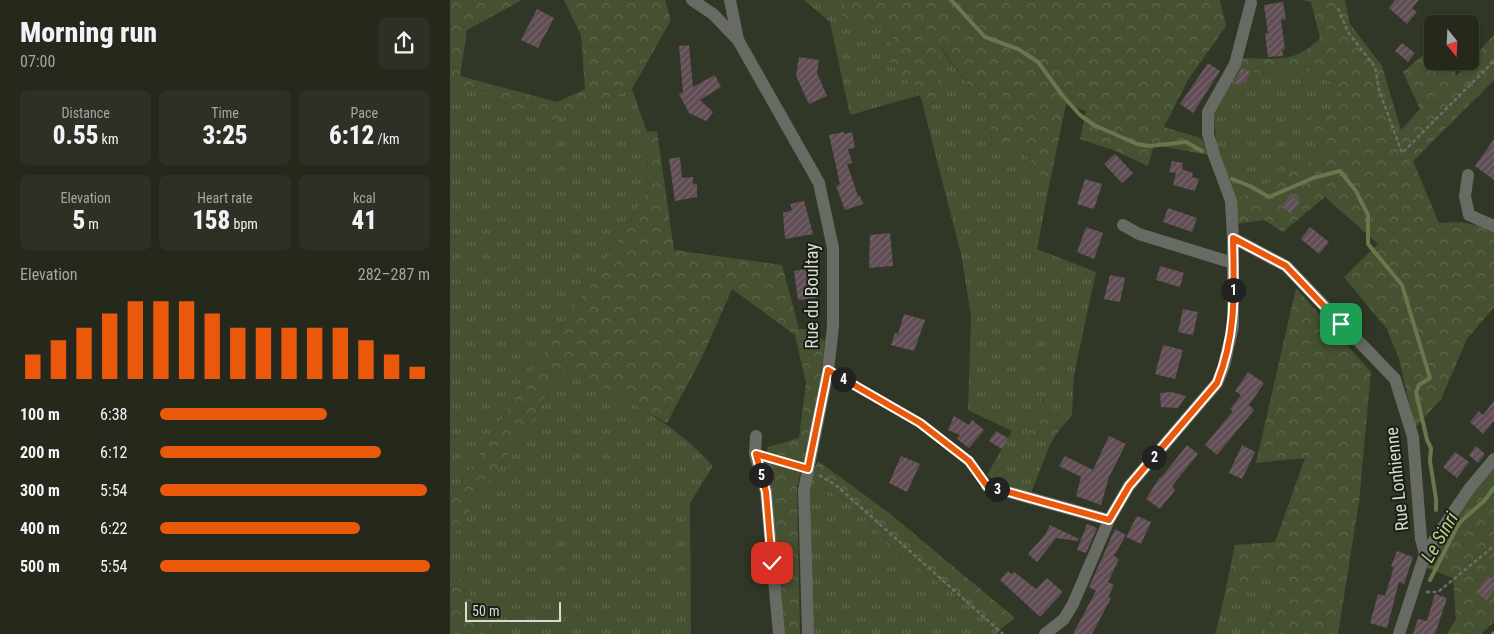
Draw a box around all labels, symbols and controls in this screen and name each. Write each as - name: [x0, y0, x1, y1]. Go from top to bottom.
- north arrow: [1424, 15, 1479, 70]
- map controls: [1424, 15, 1479, 70]
- text: Morning run: [20, 16, 157, 49]
- button: share: [378, 17, 430, 69]
- text: 07:00: [20, 52, 55, 71]
- text: Distance: [62, 105, 110, 121]
- text: Time: [211, 105, 239, 121]
- text: Pace: [351, 105, 378, 121]
- text: 0.55: [53, 121, 98, 150]
- text: 3:25: [202, 121, 248, 150]
- text: 6:12: [329, 121, 374, 150]
- text: km: [98, 131, 118, 147]
- text: /km: [374, 131, 400, 147]
- text: Elevation: [60, 190, 111, 206]
- text: Heart rate: [197, 190, 253, 206]
- text: kcal: [353, 190, 376, 206]
- text: 5: [72, 206, 85, 235]
- text: 158: [192, 206, 230, 235]
- text: 41: [352, 206, 377, 235]
- text: m: [85, 216, 99, 232]
- text: bpm: [230, 216, 258, 232]
- street label: Rue du Boultay: [801, 243, 822, 349]
- text: Elevation: [20, 265, 78, 284]
- text: 282–287 m: [358, 265, 430, 284]
- pin: 1: [1220, 278, 1246, 302]
- text: 1: [1230, 282, 1237, 298]
- pin: [1320, 303, 1362, 345]
- icon: arrive: [1327, 310, 1355, 338]
- pin: 4: [830, 366, 856, 392]
- text: 4: [840, 371, 847, 387]
- text: 100 m: [20, 405, 60, 424]
- text: 6:38: [100, 405, 127, 424]
- street label: Rue Lonhienne: [1381, 426, 1412, 532]
- text: 200 m: [20, 443, 60, 462]
- text: 6:12: [100, 443, 127, 462]
- pin: 2: [1142, 444, 1166, 470]
- text: 2: [1151, 449, 1158, 465]
- pin: 5: [748, 462, 774, 488]
- text: 5: [758, 467, 765, 483]
- pin: 3: [984, 476, 1010, 502]
- text: 300 m: [20, 481, 60, 500]
- text: 5:54: [100, 481, 127, 500]
- text: 3: [994, 481, 1001, 497]
- water label: Le Sinri: [1416, 507, 1463, 567]
- text: 400 m: [20, 519, 60, 538]
- text: 6:22: [100, 519, 127, 538]
- pin: [751, 542, 793, 584]
- icon: check: [758, 549, 786, 577]
- text: 500 m: [20, 557, 60, 576]
- text: 5:54: [100, 557, 127, 576]
- scale bar: [465, 599, 561, 622]
- text: 50 m: [472, 603, 500, 619]

